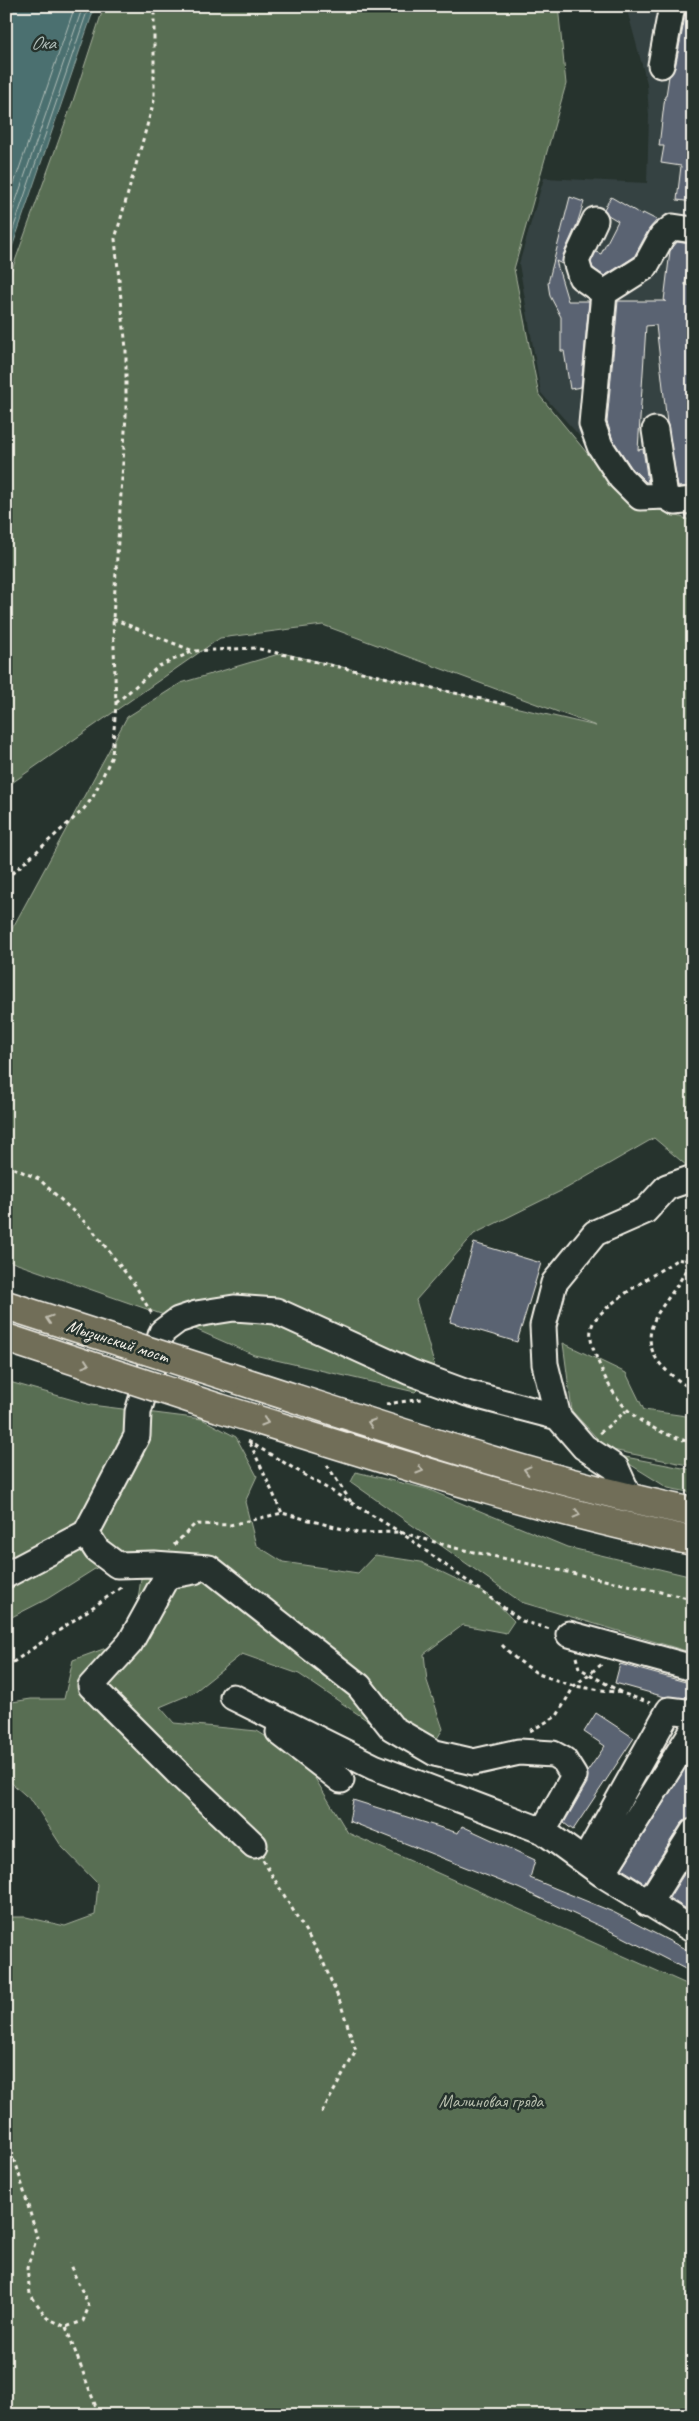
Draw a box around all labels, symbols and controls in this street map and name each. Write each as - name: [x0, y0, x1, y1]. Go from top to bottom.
- water label: Ока: [31, 31, 57, 55]
- one-way arrow: [46, 1314, 54, 1324]
- street label: Мызинский мост: [64, 1314, 173, 1369]
- one-way arrow: [81, 1359, 90, 1369]
- one-way arrow: [261, 1416, 269, 1426]
- one-way arrow: [368, 1418, 376, 1428]
- one-way arrow: [416, 1465, 424, 1475]
- one-way arrow: [523, 1466, 531, 1476]
- one-way arrow: [572, 1508, 581, 1519]
- park label: Малиновая гряда: [439, 2090, 544, 2112]

